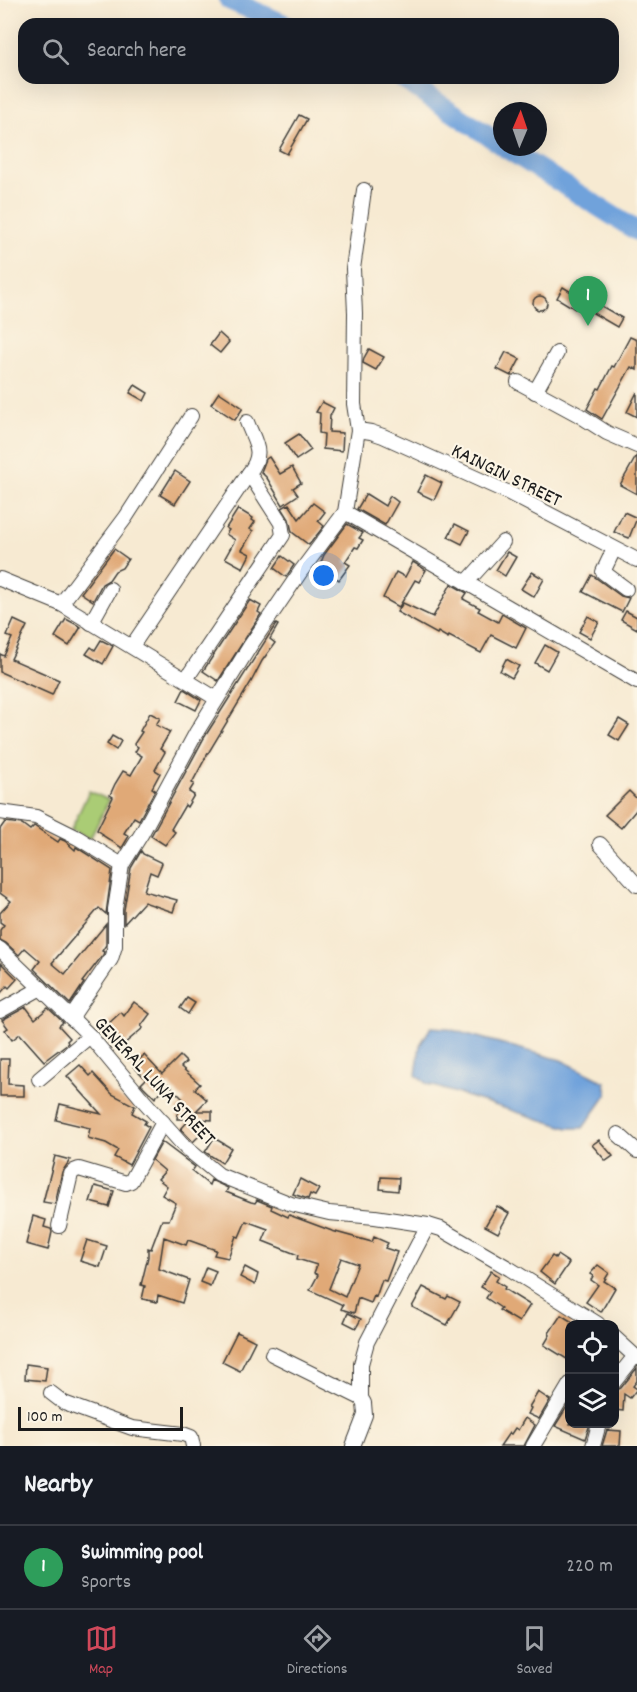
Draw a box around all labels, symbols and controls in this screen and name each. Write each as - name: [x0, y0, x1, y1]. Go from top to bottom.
- search box: [18, 18, 619, 84]
- icon: search: [39, 35, 72, 68]
- text: Search here: [87, 36, 186, 67]
- north arrow: [493, 102, 547, 156]
- pin: 1: [568, 276, 608, 326]
- street label: KAINGIN STREET: [446, 438, 566, 516]
- your location: [309, 561, 338, 590]
- street label: GENERAL LUNA STREET: [86, 1011, 221, 1153]
- map controls: [565, 1320, 619, 1428]
- button: locate: [565, 1320, 619, 1374]
- button: layers: [565, 1374, 619, 1428]
- scale bar: [18, 1404, 183, 1432]
- text: 100 m: [27, 1406, 63, 1429]
- text: Nearby: [24, 1467, 92, 1504]
- text: Swimming pool: [81, 1538, 203, 1569]
- text: 1: [41, 1553, 46, 1581]
- text: 220 m: [566, 1553, 613, 1581]
- text: Sports: [81, 1569, 131, 1597]
- tab: Map: [85, 1622, 118, 1681]
- tab: Directions: [287, 1622, 347, 1681]
- tab: Saved: [517, 1622, 552, 1681]

